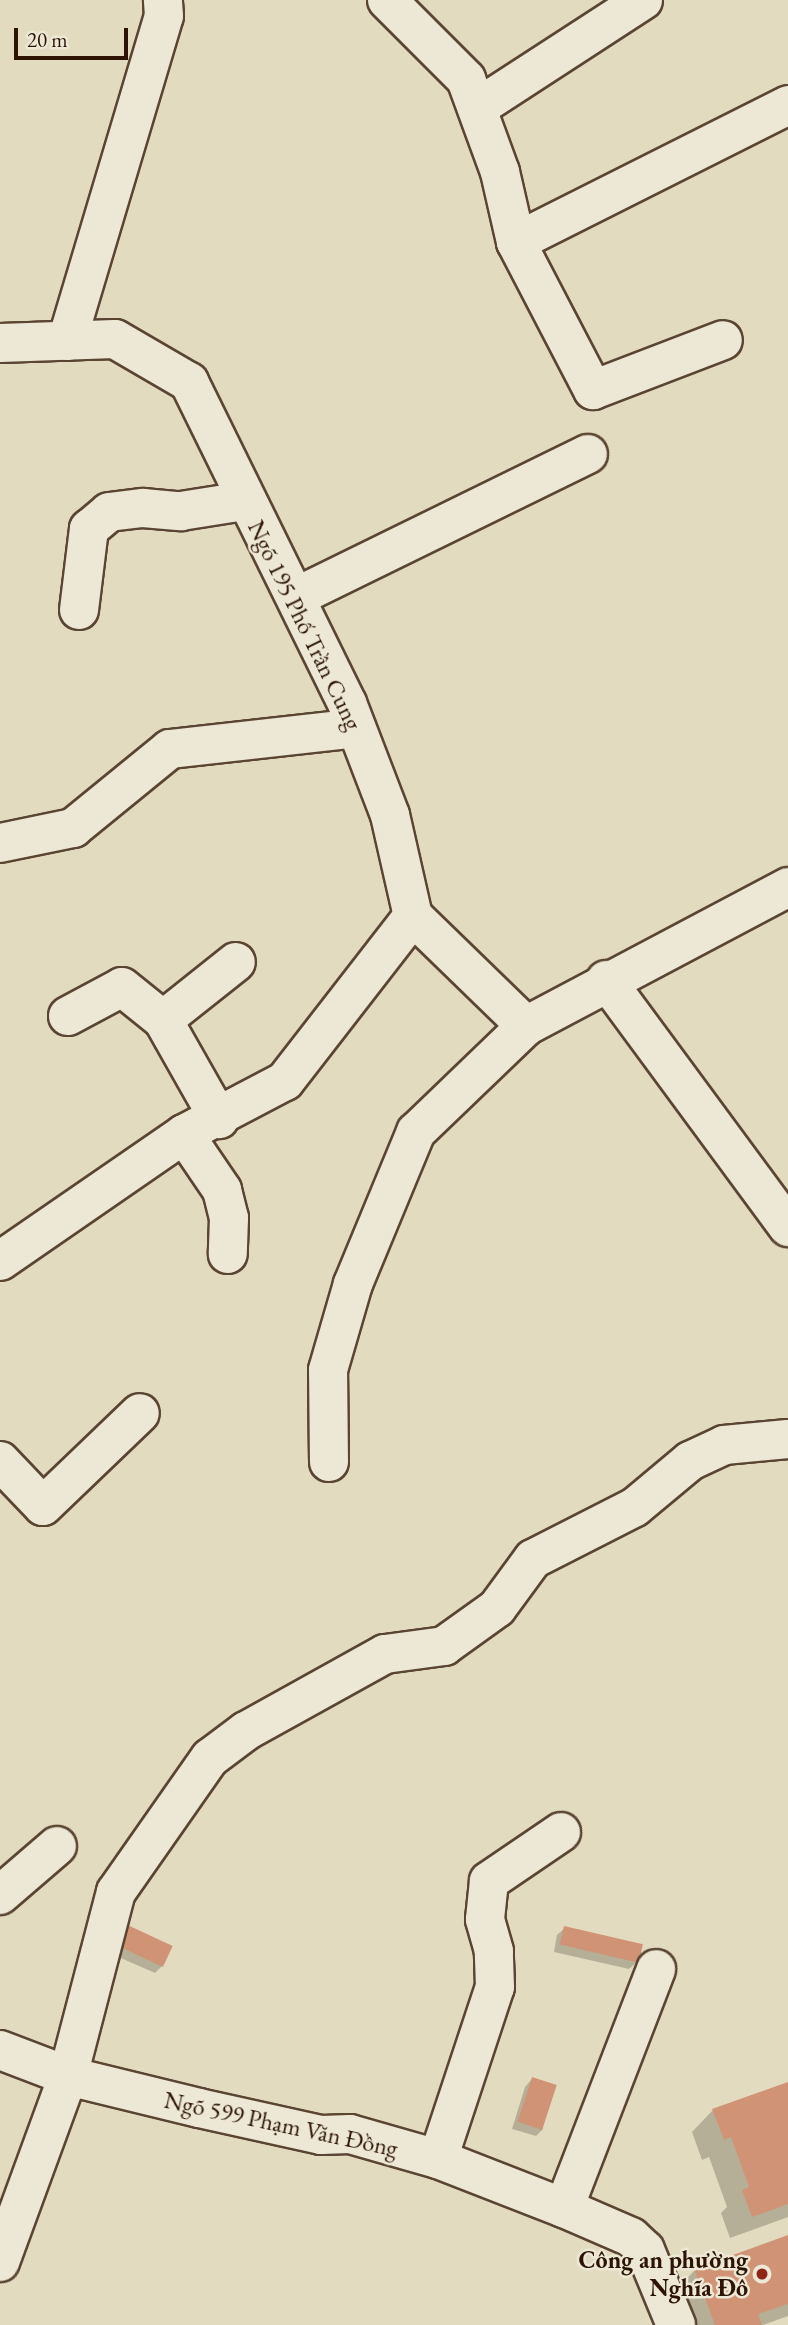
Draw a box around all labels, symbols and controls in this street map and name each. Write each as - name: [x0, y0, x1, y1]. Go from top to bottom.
- scale bar: [18, 14, 131, 58]
- text: 20 m: [27, 26, 68, 53]
- street label: Ngõ 195 Phố Trần Cung: [242, 516, 368, 734]
- street label: Ngõ 599 Phạm Văn Đồng: [162, 2085, 400, 2163]
- place label: Công an phường Nghĩa Đô: [579, 2246, 748, 2302]
- marker: Công an phường Nghĩa Đô: [754, 2266, 770, 2282]

